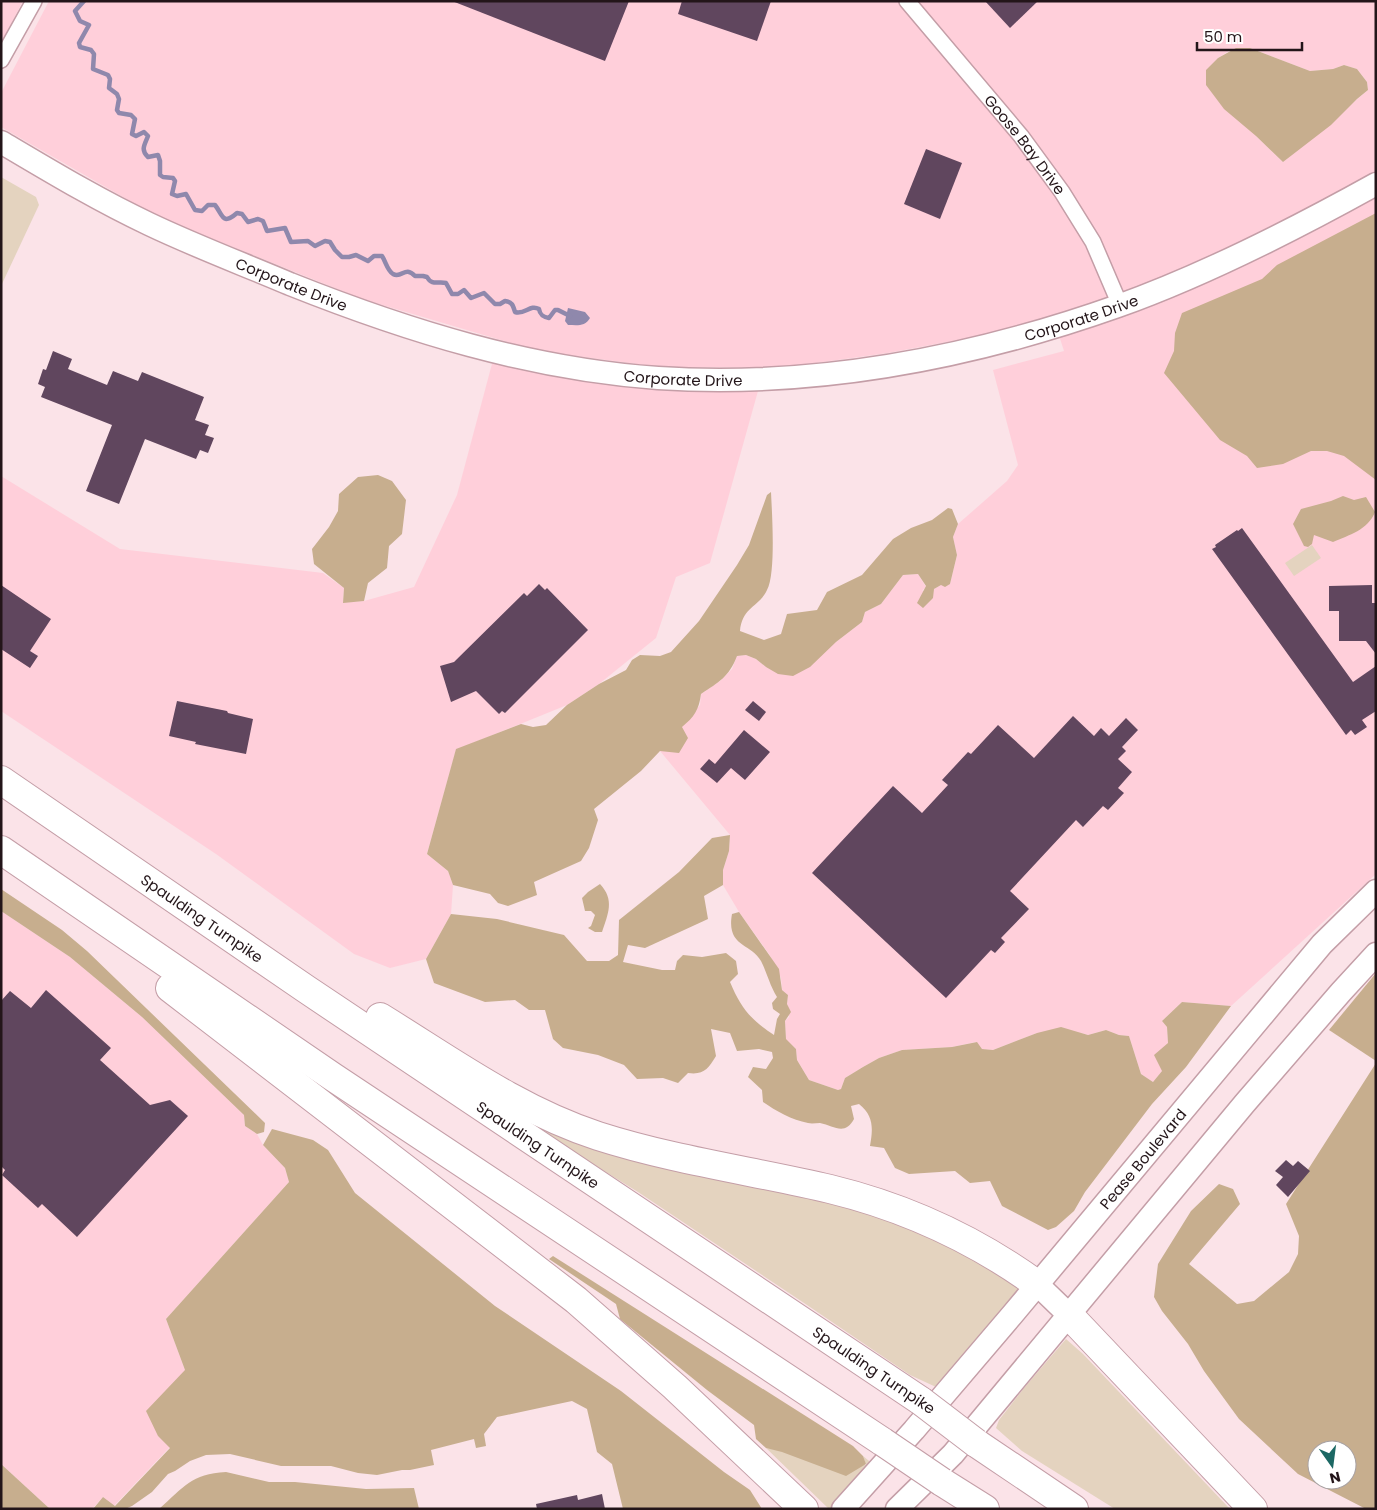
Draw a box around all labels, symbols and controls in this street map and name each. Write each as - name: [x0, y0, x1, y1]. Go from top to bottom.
- scale bar: [1197, 20, 1302, 52]
- text: 50 m: [1204, 26, 1242, 47]
- street label: Goose Bay Drive: [980, 90, 1071, 199]
- street label: Corporate Drive: [233, 252, 350, 316]
- street label: Corporate Drive: [1022, 289, 1141, 346]
- street label: Corporate Drive: [623, 364, 743, 390]
- street label: Spaulding Turnpike: [137, 869, 268, 967]
- street label: Spaulding Turnpike: [472, 1096, 604, 1193]
- street label: Pease Boulevard: [1094, 1104, 1191, 1213]
- street label: Spaulding Turnpike: [809, 1321, 939, 1419]
- north arrow: [1307, 1440, 1357, 1490]
- text: N: [1328, 1467, 1343, 1489]

